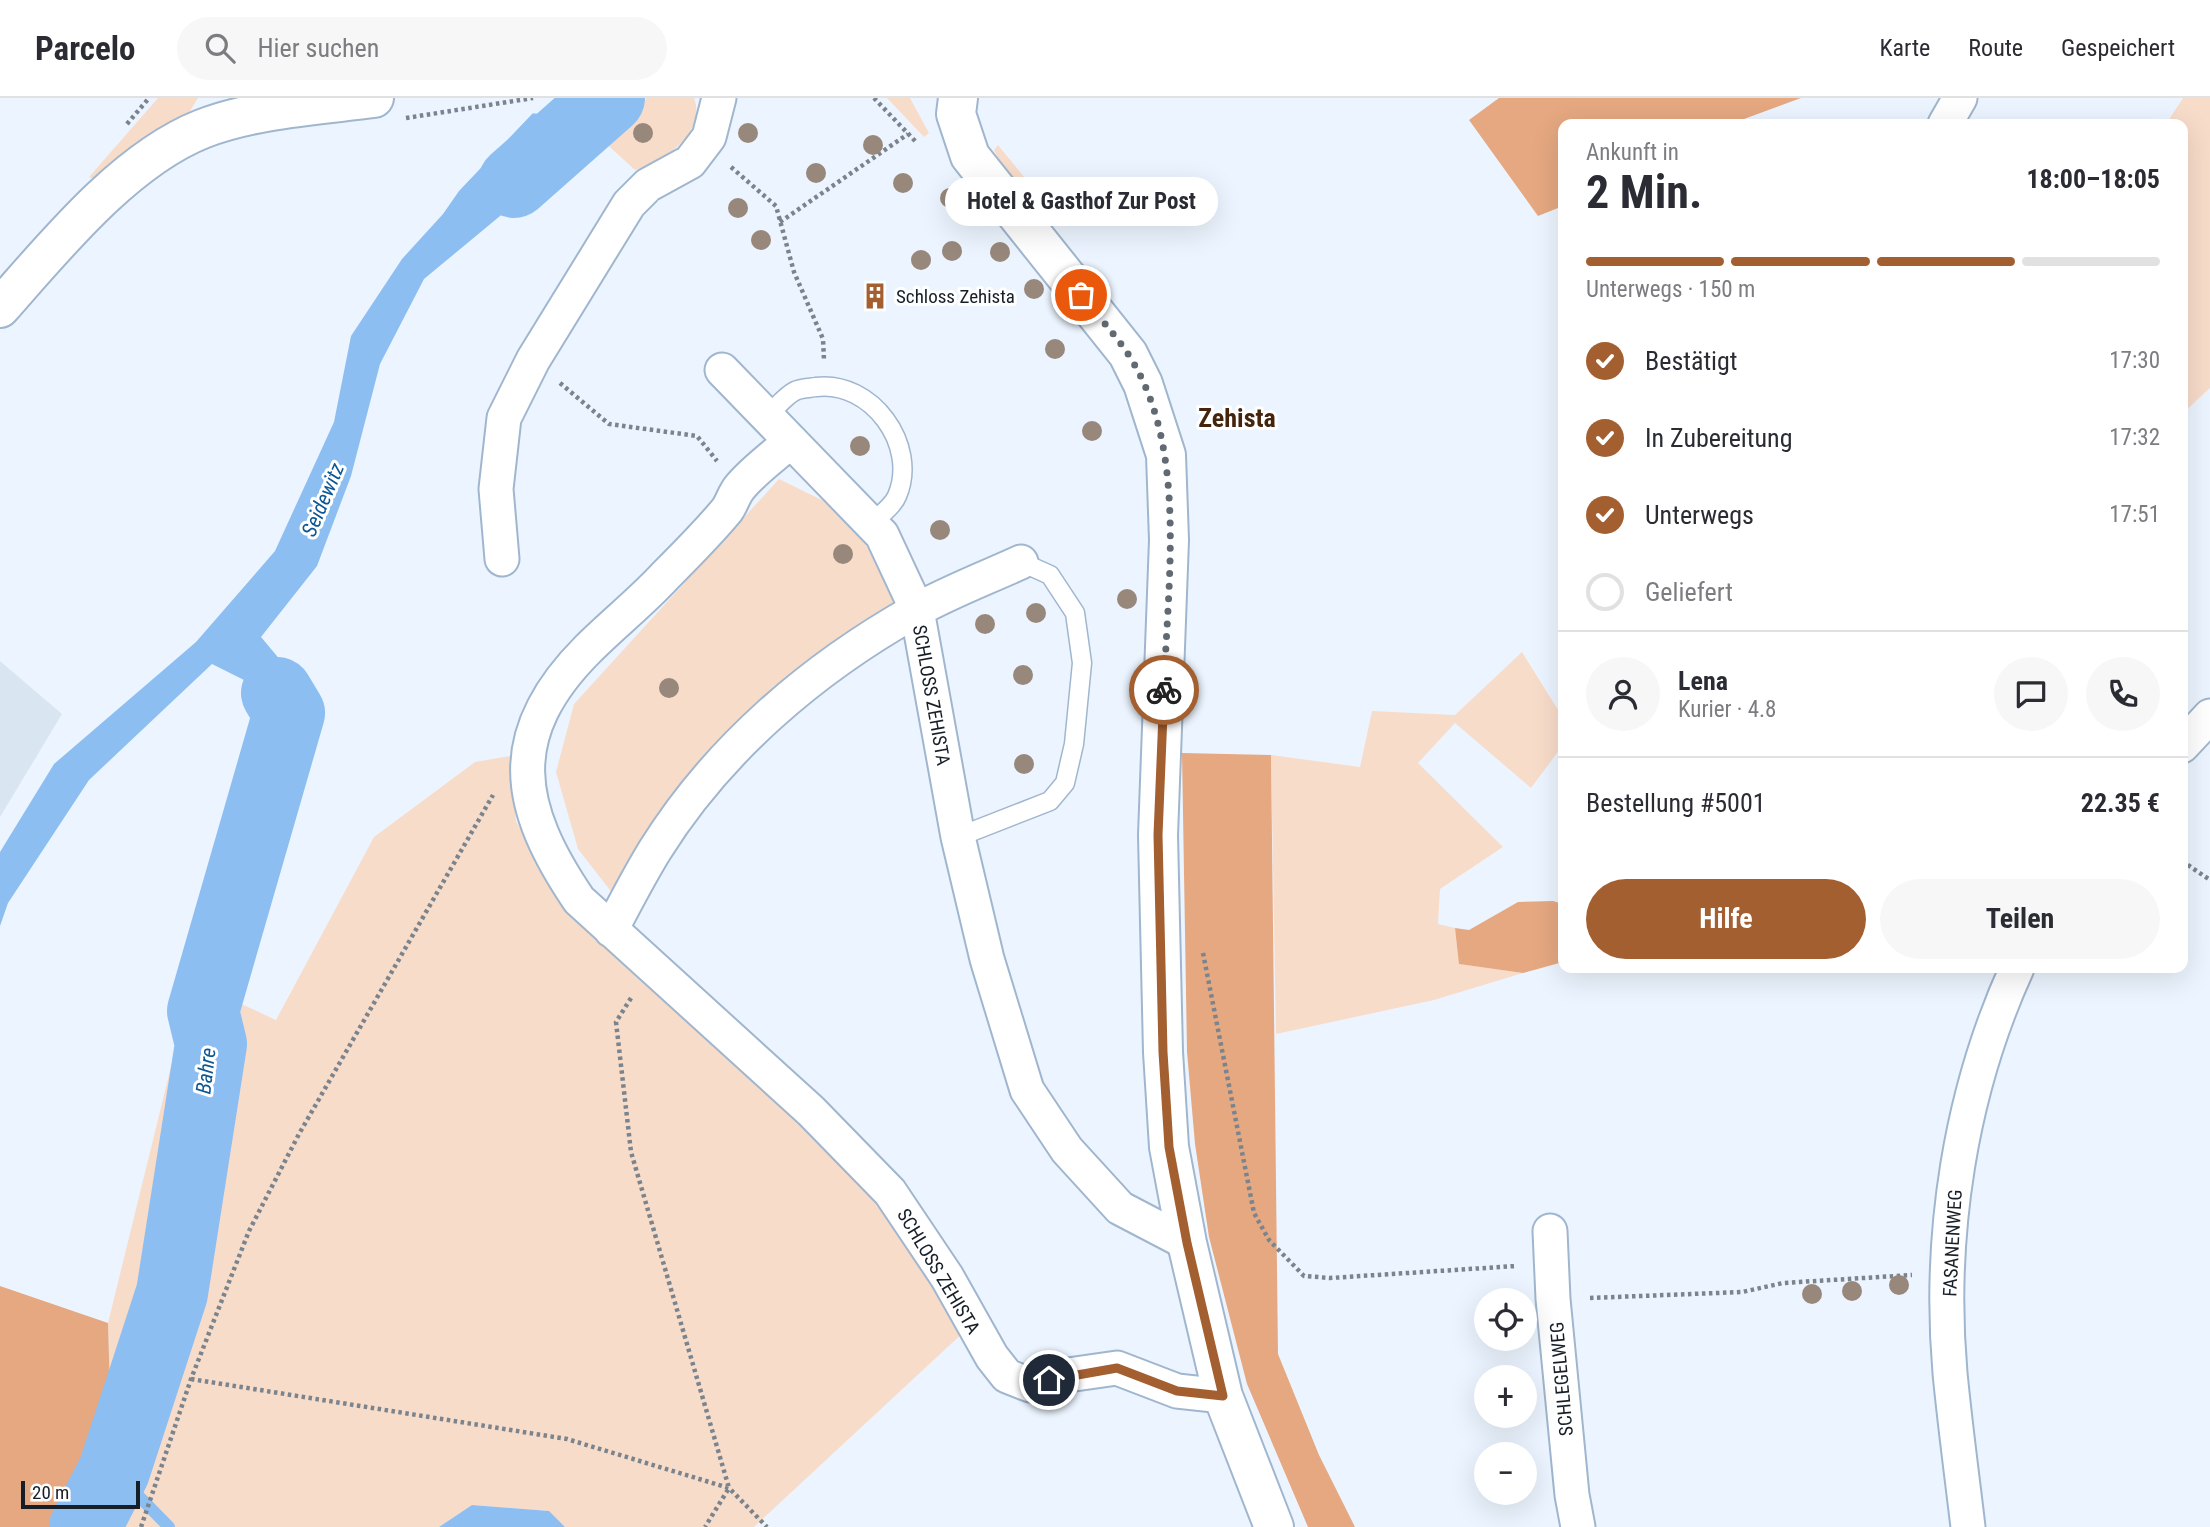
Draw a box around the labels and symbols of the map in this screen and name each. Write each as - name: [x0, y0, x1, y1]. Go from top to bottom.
- callout: Hotel & Gasthof Zur Post: [944, 176, 1218, 225]
- pin: [1051, 265, 1111, 325]
- building icon: Schloss Zehista: [860, 281, 890, 311]
- place label: Schloss Zehista: [896, 285, 1015, 308]
- district label: Zehista: [1198, 403, 1276, 433]
- water label: Seidewitz: [297, 460, 349, 540]
- street label: SCHLOSS ZEHISTA: [908, 623, 955, 767]
- courier: [1129, 655, 1199, 725]
- water label: Bahre: [191, 1047, 221, 1095]
- street label: FASANENWEG: [1938, 1189, 1967, 1297]
- street label: SCHLOSS ZEHISTA: [892, 1204, 985, 1338]
- street label: SCHLEGELWEG: [1545, 1321, 1578, 1437]
- pin: [1019, 1350, 1079, 1410]
- scale bar: [21, 1478, 140, 1510]

